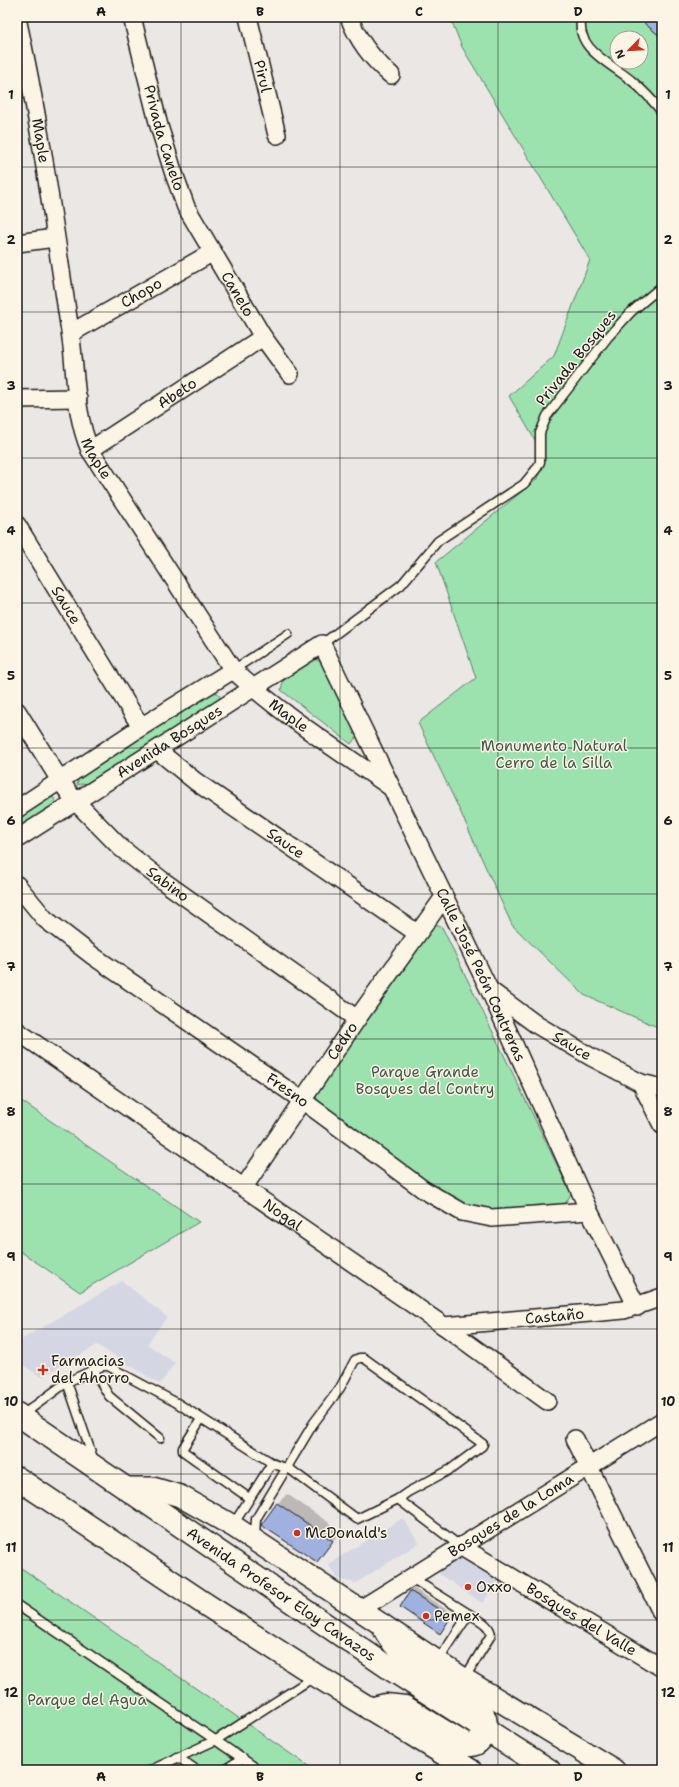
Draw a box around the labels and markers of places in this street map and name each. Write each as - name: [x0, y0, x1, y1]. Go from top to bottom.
- place label: Farmacias del Ahorro: [51, 1351, 129, 1388]
- marker: Farmacias del Ahorro: [38, 1365, 48, 1375]
- place label: McDonald's: [305, 1523, 387, 1543]
- marker: McDonald's: [292, 1528, 302, 1538]
- place label: Oxxo: [476, 1577, 512, 1597]
- marker: Oxxo: [463, 1582, 473, 1592]
- place label: Pemex: [434, 1606, 480, 1626]
- marker: Pemex: [421, 1611, 431, 1621]

